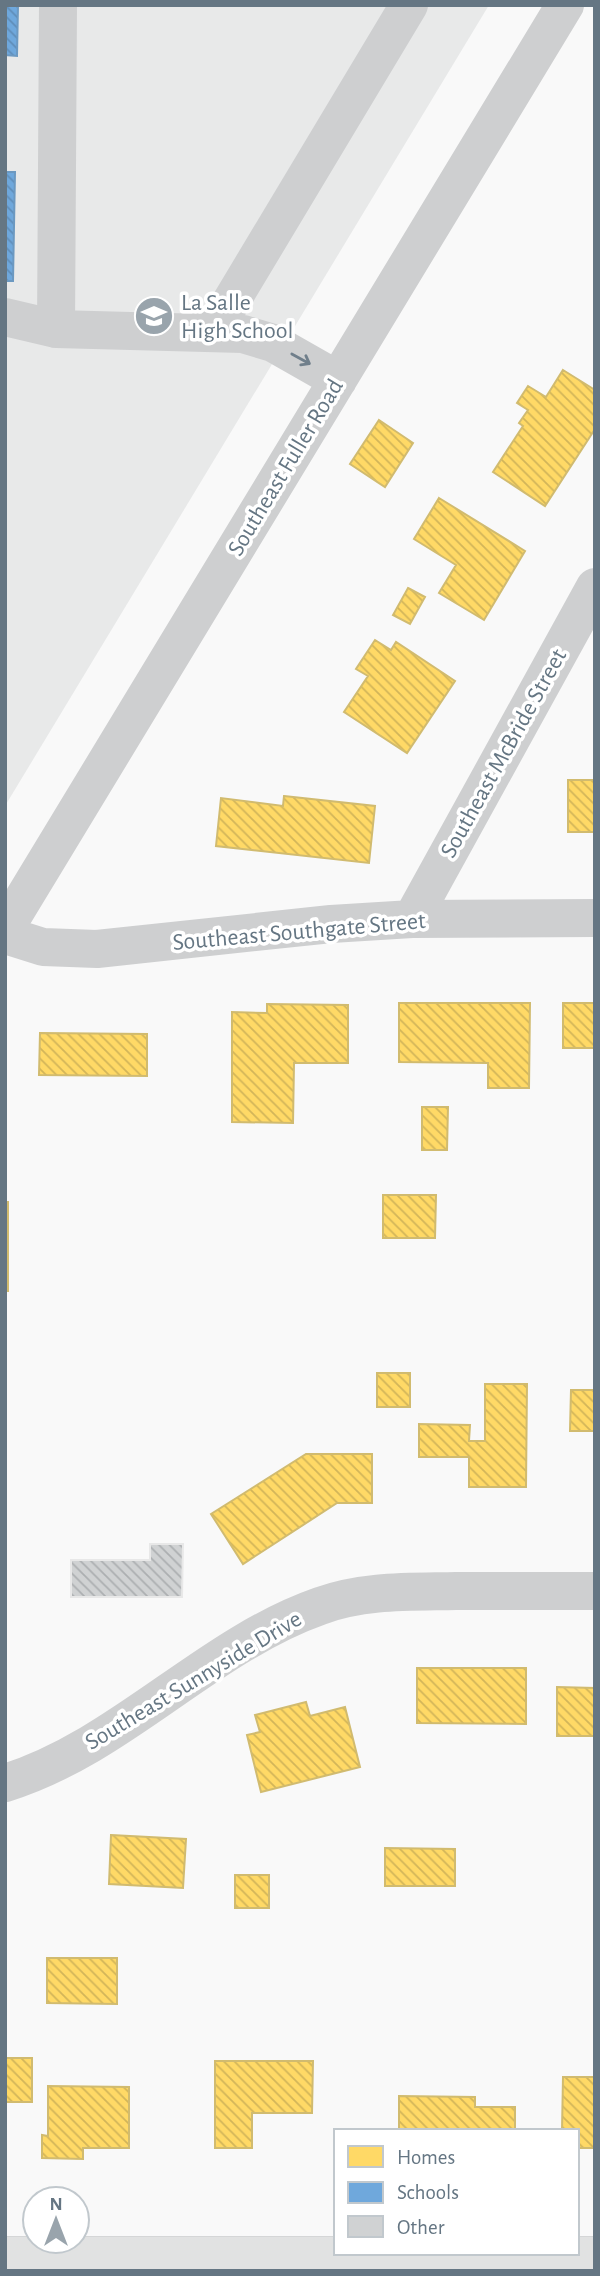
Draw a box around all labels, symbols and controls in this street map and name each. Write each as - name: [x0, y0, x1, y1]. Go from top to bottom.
- place label: La Salle High School: [181, 291, 293, 343]
- school or university icon: La Salle High School: [133, 295, 175, 337]
- one-way arrow: [290, 352, 310, 366]
- street label: Southeast Fuller Road: [224, 375, 348, 560]
- street label: Southeast McBride Street: [436, 645, 571, 862]
- street label: Southeast Southgate Street: [172, 909, 427, 955]
- street label: Southeast Sunnyside Drive: [81, 1607, 306, 1755]
- legend: [334, 2129, 579, 2255]
- text: Homes: [397, 2147, 455, 2168]
- text: Schools: [397, 2182, 459, 2203]
- north arrow: [21, 2185, 91, 2255]
- text: N: [49, 2195, 63, 2214]
- text: Other: [397, 2217, 445, 2238]

